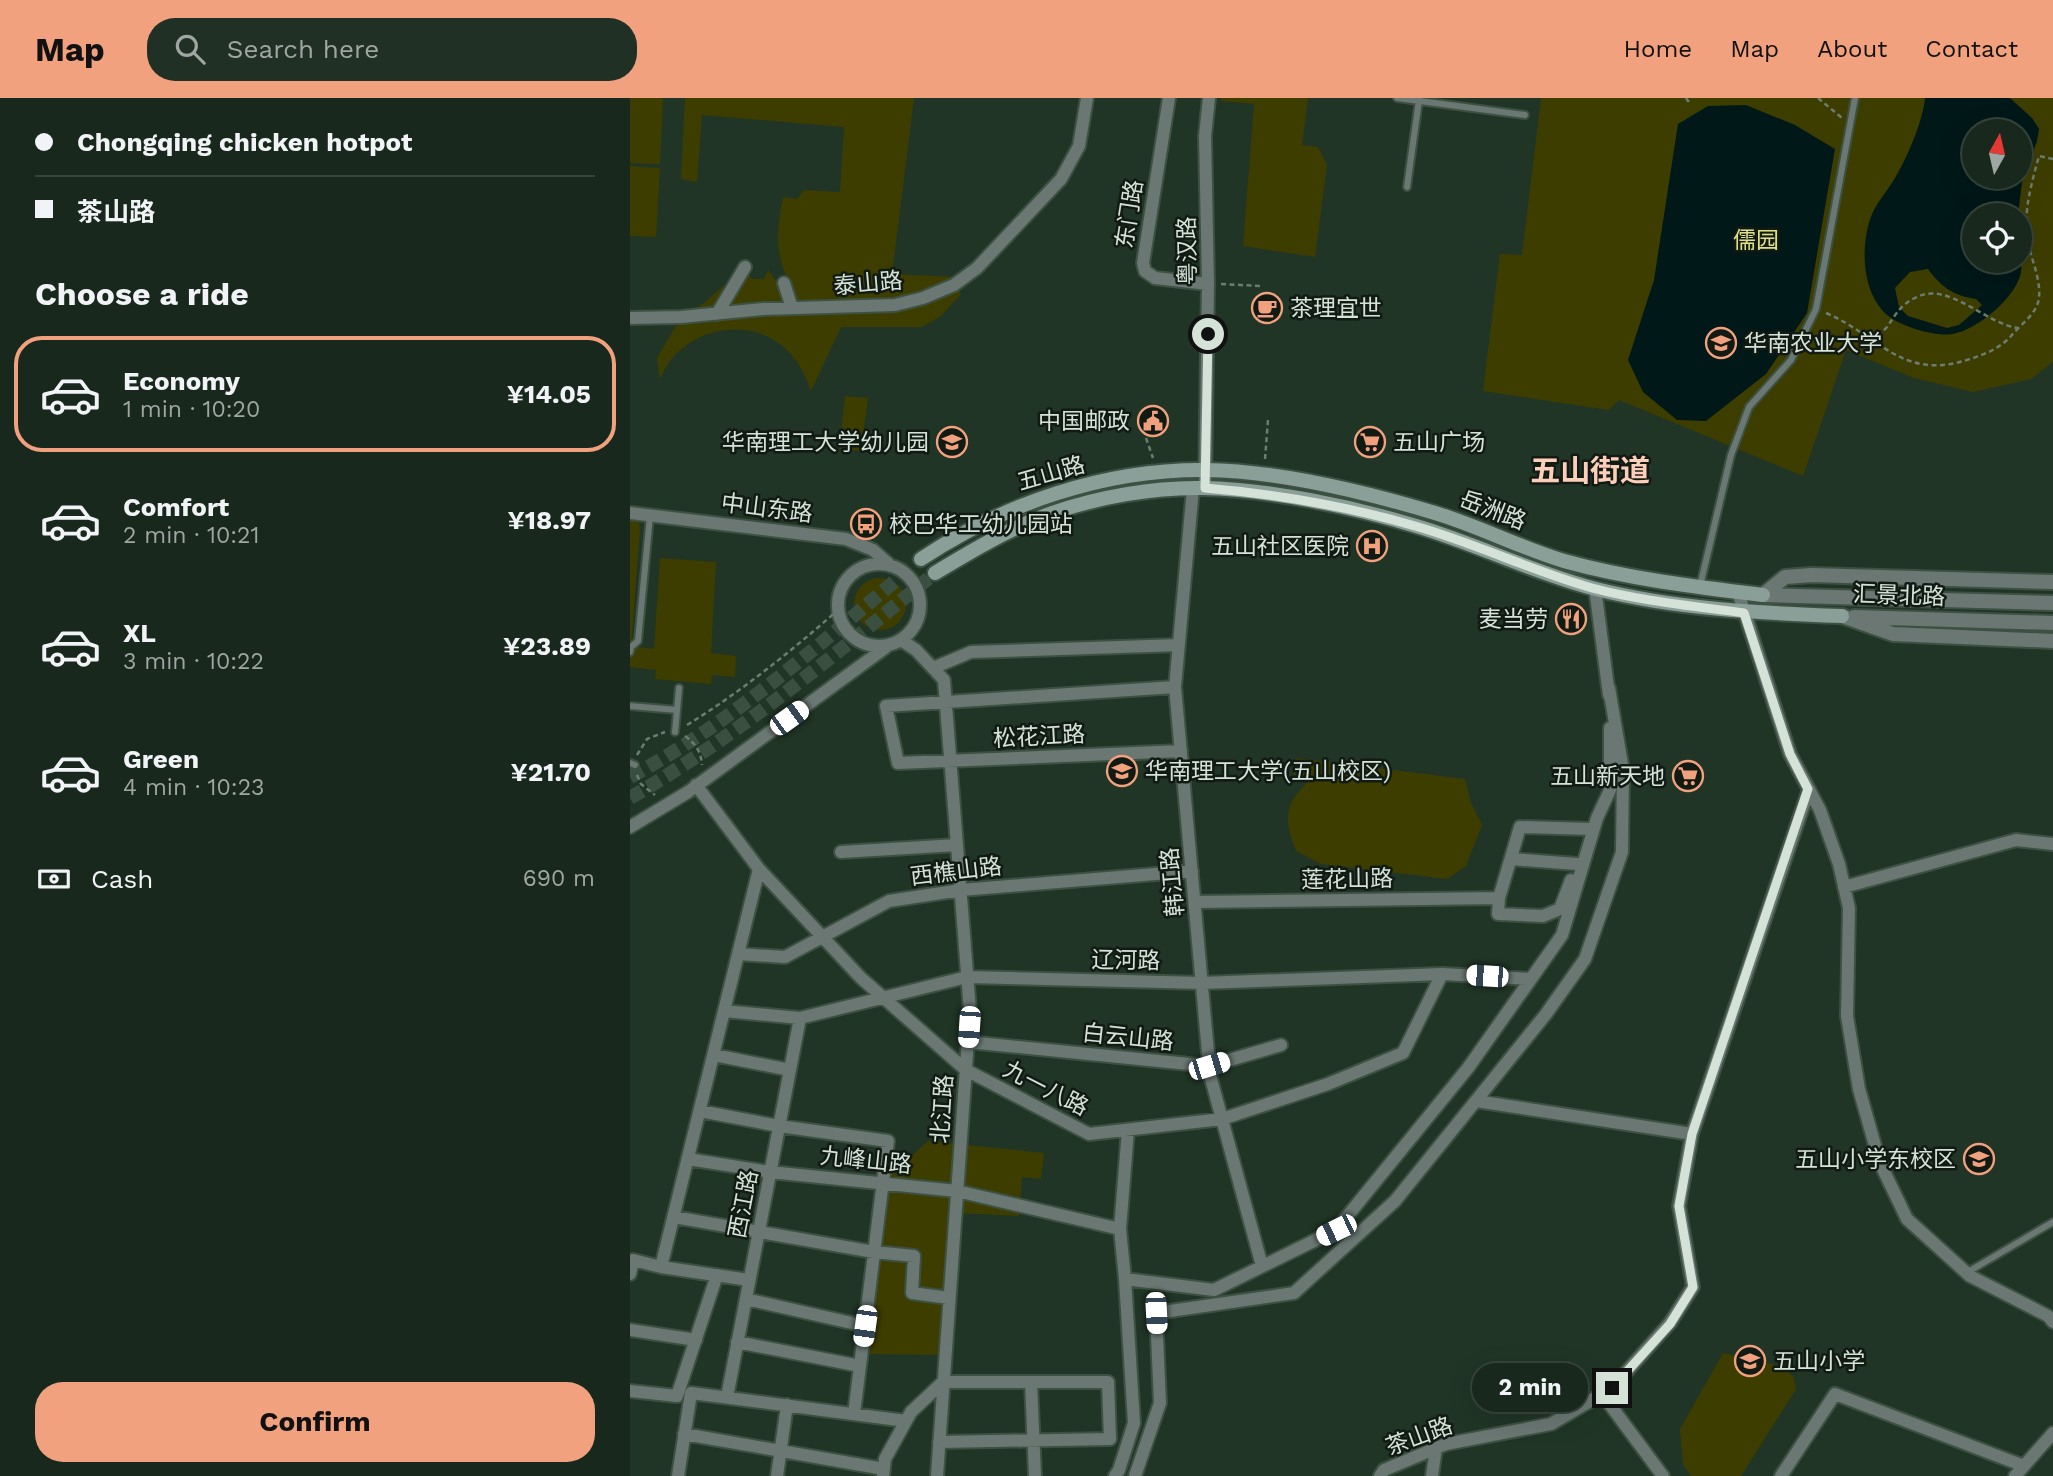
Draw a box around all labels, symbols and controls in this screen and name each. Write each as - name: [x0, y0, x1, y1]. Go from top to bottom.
- search box: [147, 18, 637, 81]
- text: Map: [35, 30, 105, 69]
- icon: search: [171, 30, 209, 68]
- text: Search here: [227, 34, 379, 64]
- text: Home: [1624, 35, 1692, 63]
- text: Map: [1730, 35, 1779, 63]
- text: About: [1817, 35, 1887, 63]
- text: Contact: [1925, 35, 2018, 63]
- north arrow: [1962, 119, 2032, 189]
- map controls: [1962, 119, 2032, 273]
- text: Chongqing chicken hotpot: [77, 127, 412, 157]
- street label: 东门路: [1111, 178, 1148, 250]
- text: 茶山路: [77, 197, 155, 227]
- button: locate: [1962, 203, 2032, 273]
- street label: 粤汉路: [1173, 216, 1202, 286]
- park label: 儒园: [1733, 227, 1779, 254]
- street label: 泰山路: [832, 267, 904, 300]
- text: Choose a ride: [35, 275, 249, 313]
- cafe icon: 茶理宜世: [1250, 291, 1284, 325]
- place label: 茶理宜世: [1290, 295, 1382, 322]
- route start: [1192, 318, 1224, 350]
- school or university icon: 华南农业大学: [1704, 326, 1738, 360]
- place label: 华南农业大学: [1744, 330, 1882, 357]
- icon: car: [39, 363, 102, 426]
- text: Economy: [123, 366, 240, 396]
- text: ¥14.05: [507, 379, 591, 409]
- text: 1 min · 10:20: [123, 396, 260, 423]
- public building icon: 中国邮政: [1136, 404, 1170, 438]
- place label: 中国邮政: [1038, 408, 1130, 435]
- school or university icon: 华南理工大学幼儿园: [935, 425, 969, 459]
- supermarket icon: 五山广场: [1353, 425, 1387, 459]
- place label: 华南理工大学幼儿园: [722, 429, 929, 456]
- place label: 五山广场: [1393, 429, 1485, 456]
- street label: 五山路: [1014, 451, 1088, 496]
- district label: 五山街道: [1530, 453, 1650, 488]
- street label: 岳洲路: [1456, 485, 1530, 535]
- icon: car: [39, 489, 102, 552]
- street label: 中山东路: [720, 489, 814, 528]
- text: Comfort: [123, 492, 229, 522]
- text: ¥18.97: [507, 505, 591, 535]
- bus stop icon: 校巴华工幼儿园站: [849, 507, 883, 541]
- place label: 校巴华工幼儿园站: [889, 511, 1073, 538]
- text: 2 min · 10:21: [123, 522, 259, 549]
- hospital icon: 五山社区医院: [1355, 529, 1389, 563]
- place label: 五山社区医院: [1211, 533, 1349, 560]
- street label: 汇景北路: [1853, 580, 1945, 611]
- restaurant icon: 麦当劳: [1554, 602, 1588, 636]
- place label: 麦当劳: [1479, 606, 1548, 633]
- icon: car: [39, 615, 102, 678]
- text: XL: [123, 618, 156, 648]
- text: ¥23.89: [503, 631, 591, 661]
- text: 3 min · 10:22: [123, 648, 264, 675]
- car: [766, 697, 813, 739]
- street label: 松花江路: [992, 721, 1086, 752]
- icon: car: [39, 741, 102, 804]
- text: Green: [123, 744, 199, 774]
- school or university icon: 华南理工大学(五山校区): [1105, 754, 1139, 788]
- text: ¥21.70: [510, 757, 591, 787]
- place label: 华南理工大学(五山校区): [1145, 758, 1391, 785]
- supermarket icon: 五山新天地: [1671, 759, 1705, 793]
- place label: 五山新天地: [1550, 763, 1665, 790]
- text: 4 min · 10:23: [123, 774, 265, 801]
- street label: 韩江路: [1156, 846, 1189, 918]
- street label: 西樵山路: [909, 852, 1003, 891]
- icon: cash: [35, 860, 73, 898]
- text: Cash: [91, 864, 153, 894]
- text: 690 m: [523, 865, 595, 892]
- street label: 莲花山路: [1301, 865, 1393, 894]
- street label: 辽河路: [1091, 946, 1161, 975]
- car: [1466, 964, 1509, 988]
- car: [958, 1005, 981, 1049]
- street label: 白云山路: [1081, 1019, 1175, 1056]
- car: [1186, 1050, 1233, 1082]
- street label: 九一八路: [999, 1056, 1093, 1121]
- street label: 北江路: [927, 1074, 958, 1144]
- street label: 九峰山路: [819, 1142, 913, 1179]
- school or university icon: 五山小学东校区: [1962, 1142, 1996, 1176]
- place label: 五山小学东校区: [1795, 1146, 1956, 1173]
- street label: 西江路: [724, 1168, 763, 1241]
- car: [1313, 1211, 1360, 1249]
- car: [1145, 1291, 1168, 1335]
- car: [852, 1304, 879, 1348]
- school or university icon: 五山小学: [1733, 1344, 1767, 1378]
- place label: 五山小学: [1773, 1348, 1865, 1375]
- callout: 2 min: [1472, 1364, 1588, 1412]
- route end: [1596, 1372, 1628, 1404]
- text: 2 min: [1499, 1374, 1561, 1401]
- button: Confirm: [35, 1382, 595, 1462]
- street label: 茶山路: [1382, 1412, 1456, 1461]

